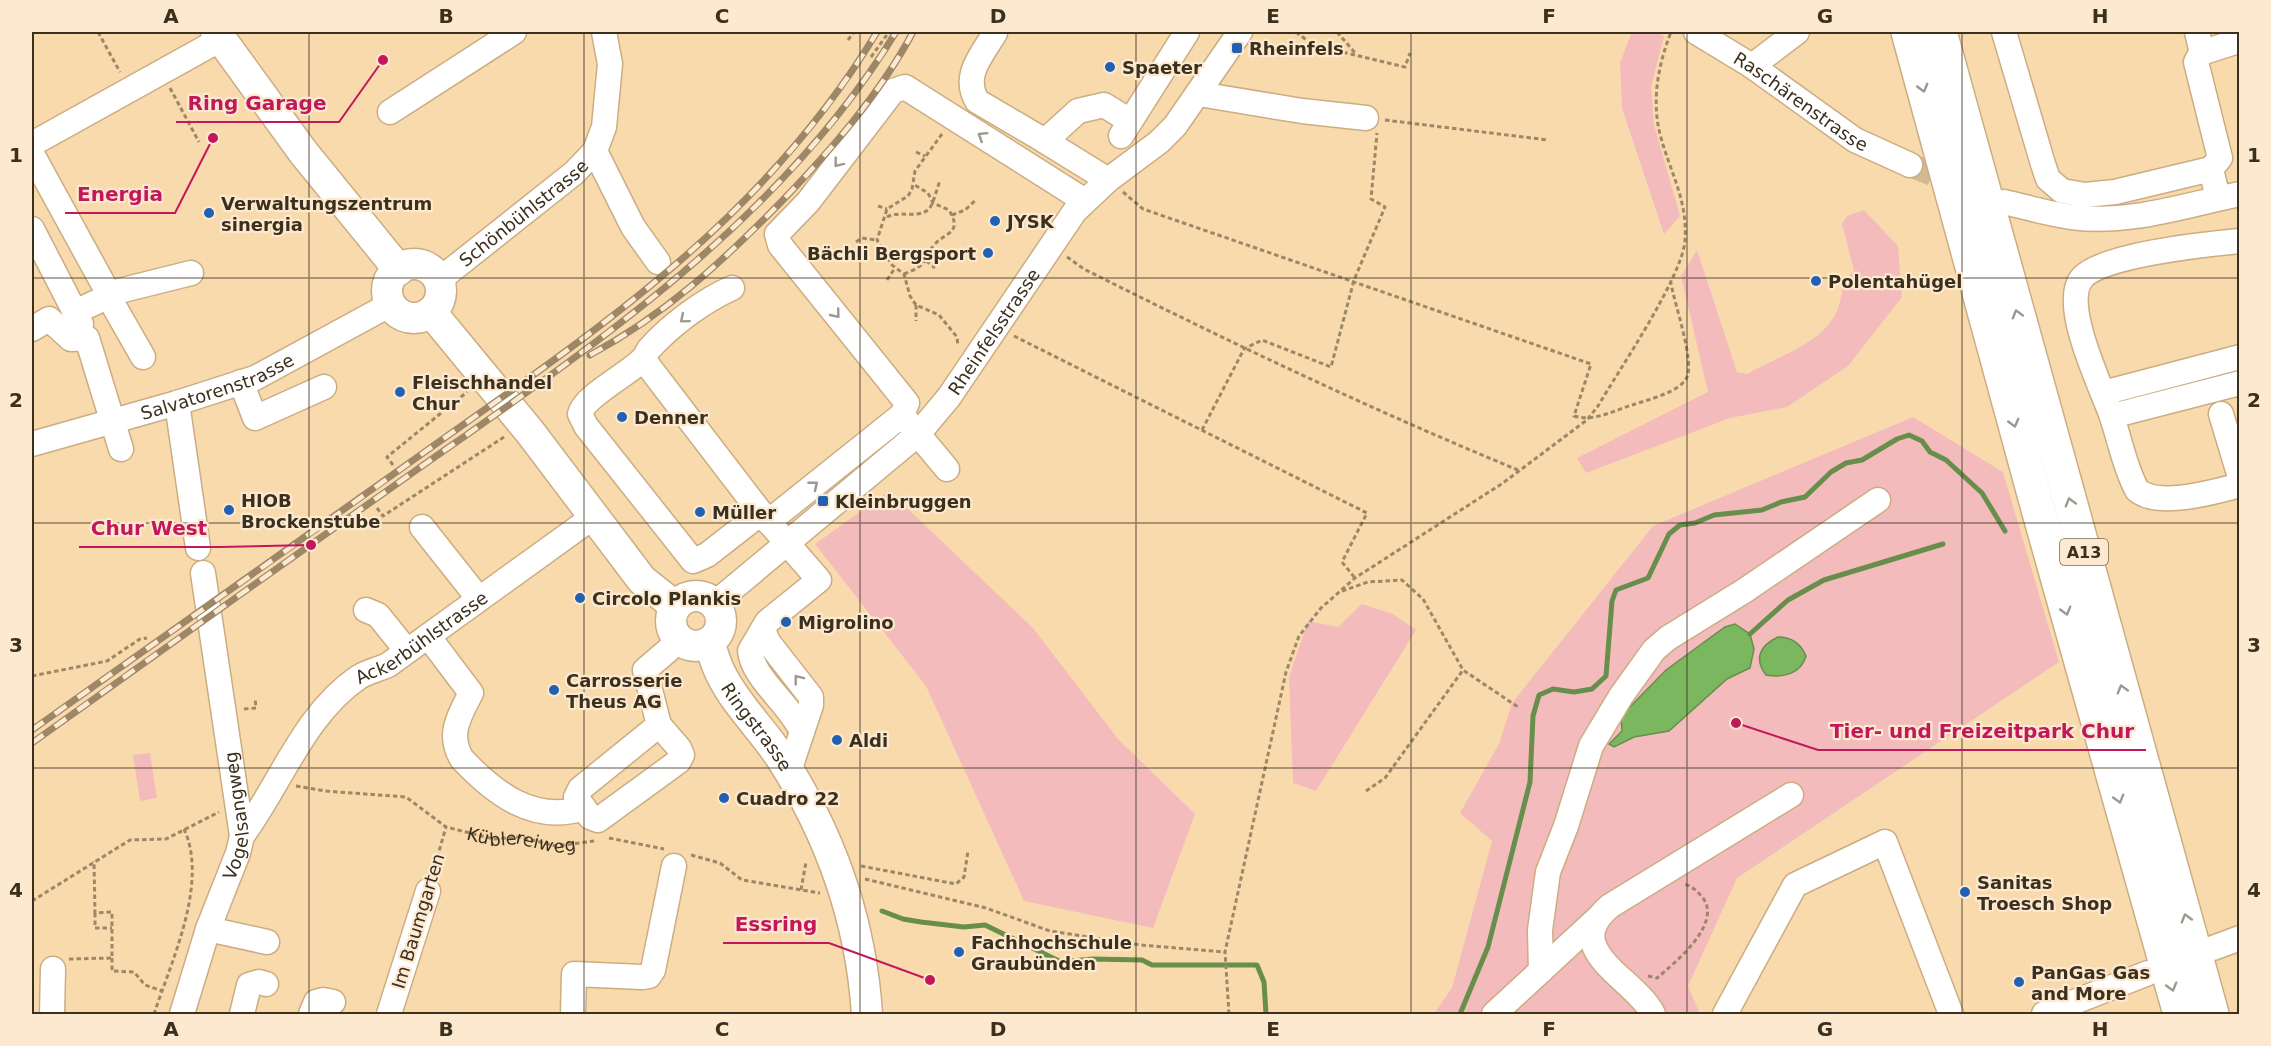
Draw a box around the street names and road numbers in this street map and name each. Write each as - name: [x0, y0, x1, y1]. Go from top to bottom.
- street label: Raschärenstrasse: [1730, 47, 1871, 155]
- street label: Schönbühlstrasse: [455, 155, 592, 271]
- street label: Rheinfelsstrasse: [943, 264, 1044, 399]
- street label: Salvatorenstrasse: [138, 349, 297, 423]
- road number: A13: [2060, 539, 2108, 565]
- street label: Ackerbühlstrasse: [351, 586, 491, 688]
- street label: Ringstrasse: [717, 678, 797, 775]
- street label: Vogelsangweg: [218, 750, 252, 883]
- street label: Küblereiweg: [465, 822, 577, 857]
- street label: Im Baumgarten: [387, 851, 449, 991]

